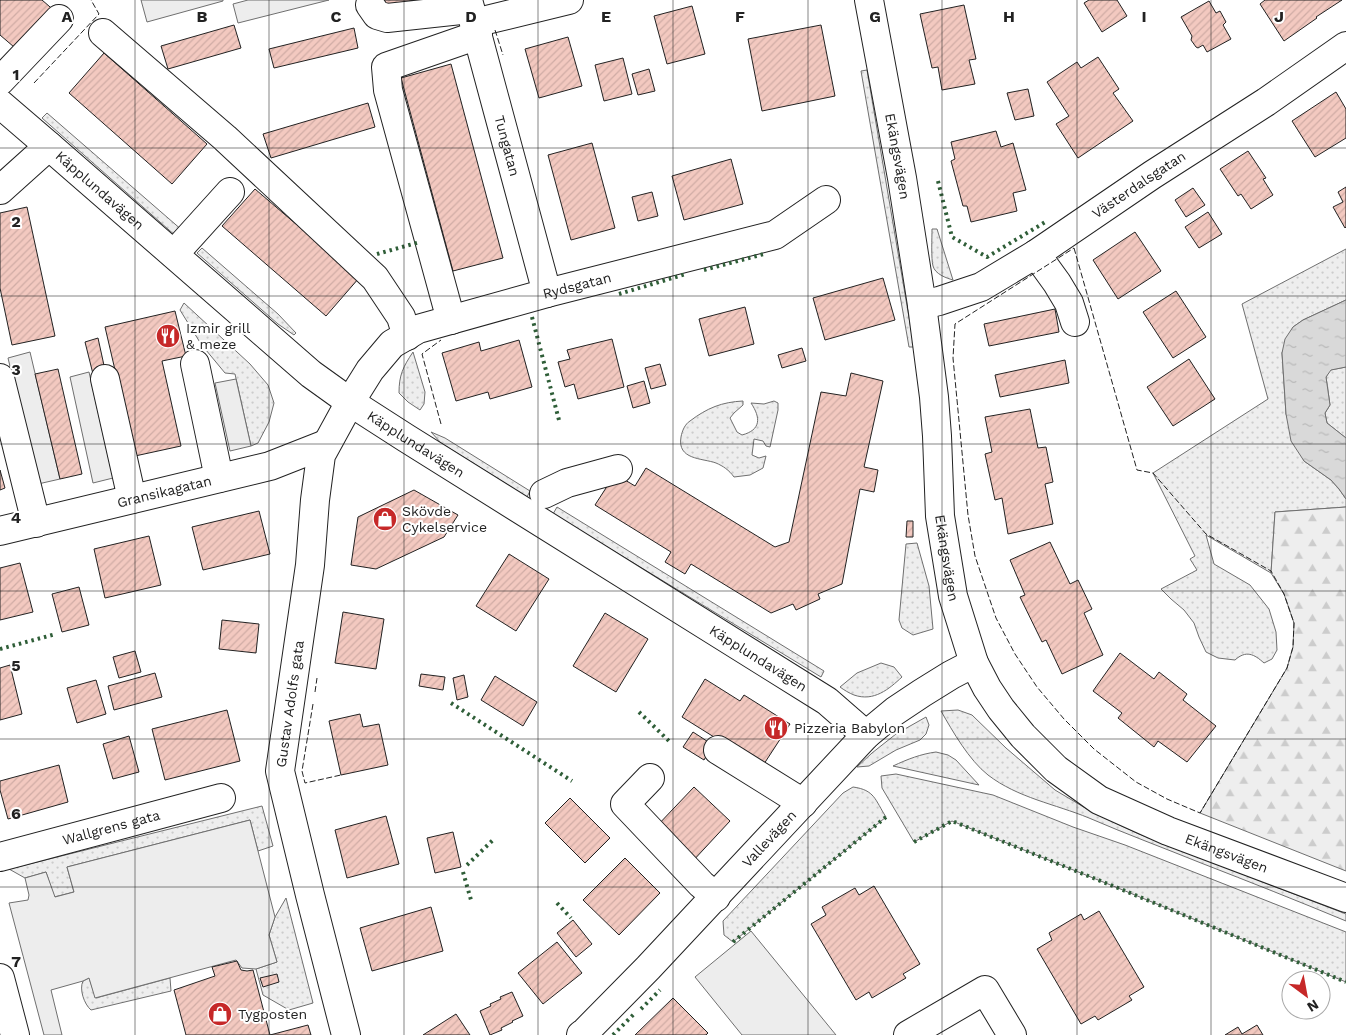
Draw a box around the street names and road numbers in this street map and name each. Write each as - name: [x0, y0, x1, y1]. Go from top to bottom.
- street label: Ekängsvägen: [882, 112, 913, 201]
- street label: Tungatan: [491, 114, 523, 178]
- street label: Käpplundavägen: [52, 148, 147, 233]
- street label: Västerdalsgatan: [1089, 148, 1189, 221]
- street label: Rydsgatan: [541, 269, 613, 302]
- street label: Käpplundavägen: [364, 407, 467, 481]
- street label: Gransikagatan: [115, 472, 213, 511]
- street label: Ekängsvägen: [932, 514, 962, 603]
- street label: Käpplundavägen: [707, 622, 810, 695]
- street label: Gustav Adolfs gata: [273, 639, 307, 768]
- street label: Wallgrens gata: [61, 807, 162, 848]
- street label: Vallevägen: [739, 807, 799, 870]
- street label: Ekängsvägen: [1183, 830, 1270, 876]

